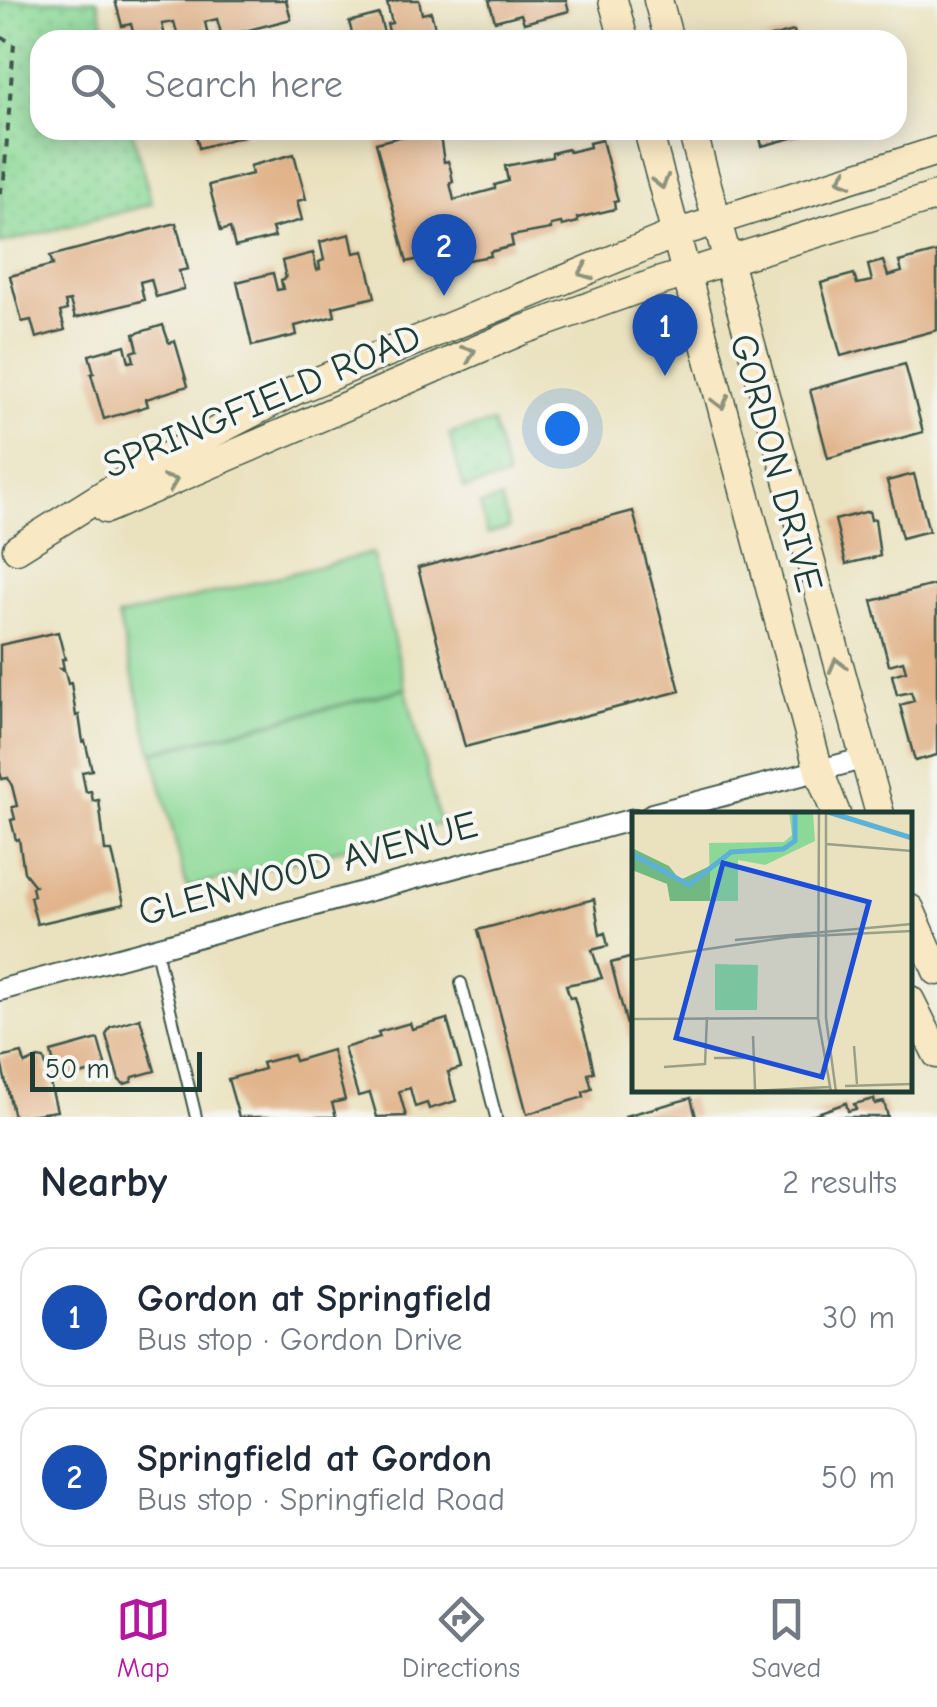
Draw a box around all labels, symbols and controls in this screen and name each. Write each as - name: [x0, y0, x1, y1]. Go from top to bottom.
- search box: [30, 30, 907, 140]
- icon: search: [65, 58, 120, 113]
- text: Search here: [145, 63, 343, 107]
- one-way arrow: [836, 168, 853, 188]
- one-way arrow: [650, 173, 671, 190]
- pin: 2: [412, 214, 476, 296]
- one-way arrow: [577, 260, 595, 280]
- pin: 1: [632, 294, 698, 376]
- street label: SPRINGFIELD ROAD: [97, 314, 427, 488]
- street label: GORDON DRIVE: [720, 329, 832, 597]
- one-way arrow: [459, 344, 477, 364]
- one-way arrow: [709, 392, 730, 410]
- your location: [537, 403, 588, 454]
- one-way arrow: [161, 474, 179, 494]
- one-way arrow: [827, 657, 848, 674]
- street label: GLENWOOD AVENUE: [134, 803, 482, 935]
- inset map: [632, 812, 912, 1092]
- scale bar: [30, 1047, 202, 1092]
- text: 50 m: [45, 1053, 110, 1085]
- text: Nearby: [40, 1158, 167, 1207]
- text: 2 results: [782, 1164, 897, 1201]
- text: Gordon at Springfield: [137, 1277, 492, 1321]
- text: 1: [68, 1299, 81, 1336]
- text: 30 m: [822, 1299, 895, 1336]
- text: Bus stop · Gordon Drive: [137, 1321, 462, 1358]
- text: Springfield at Gordon: [137, 1437, 492, 1481]
- text: 2: [67, 1459, 82, 1496]
- text: 50 m: [821, 1459, 895, 1496]
- text: Bus stop · Springfield Road: [137, 1481, 505, 1518]
- tab: Map: [116, 1592, 171, 1684]
- tab: Directions: [402, 1592, 520, 1684]
- tab: Saved: [751, 1592, 821, 1684]

